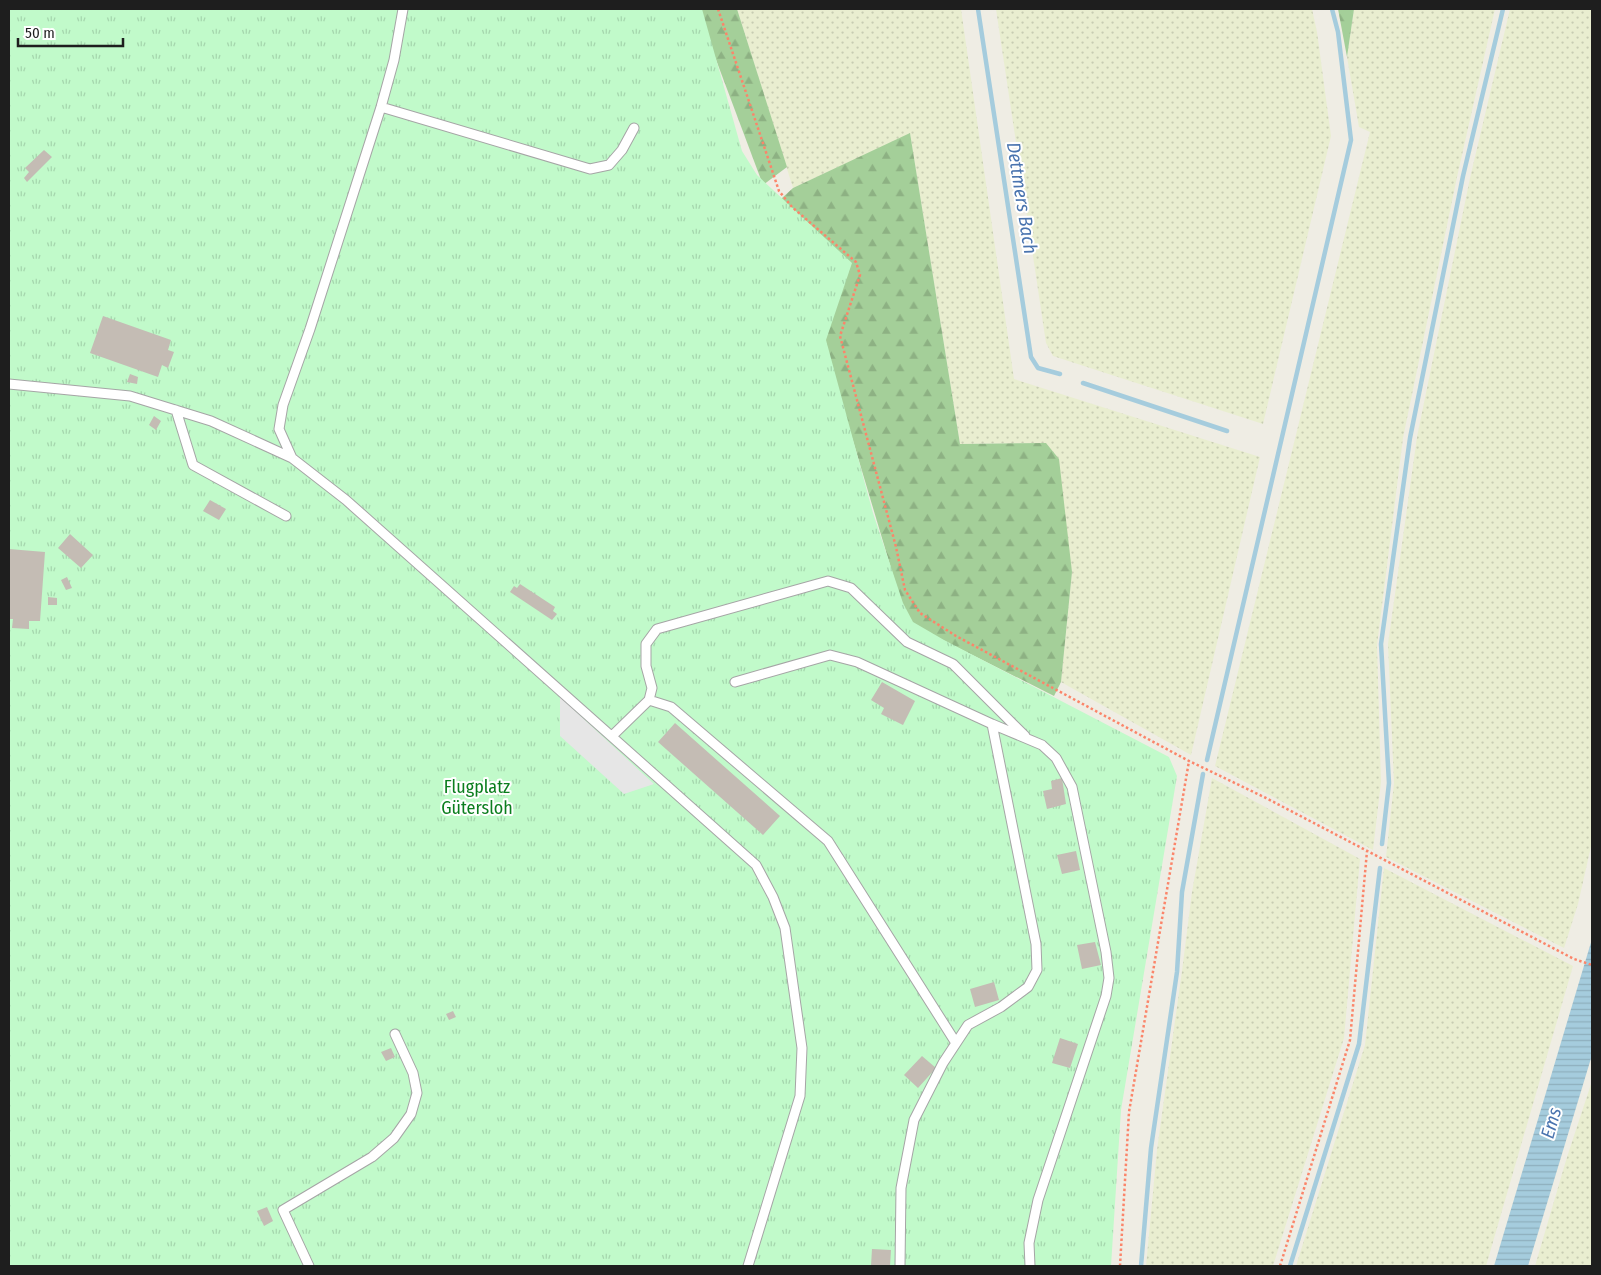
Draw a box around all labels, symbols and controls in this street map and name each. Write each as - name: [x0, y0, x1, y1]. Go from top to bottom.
- scale bar: [18, 15, 122, 47]
- text: 50 m: [25, 24, 55, 42]
- water label: Dettmers Bach: [1002, 140, 1042, 256]
- park label: Flugplatz Gütersloh: [441, 776, 513, 819]
- water label: Ems: [1536, 1105, 1566, 1141]

